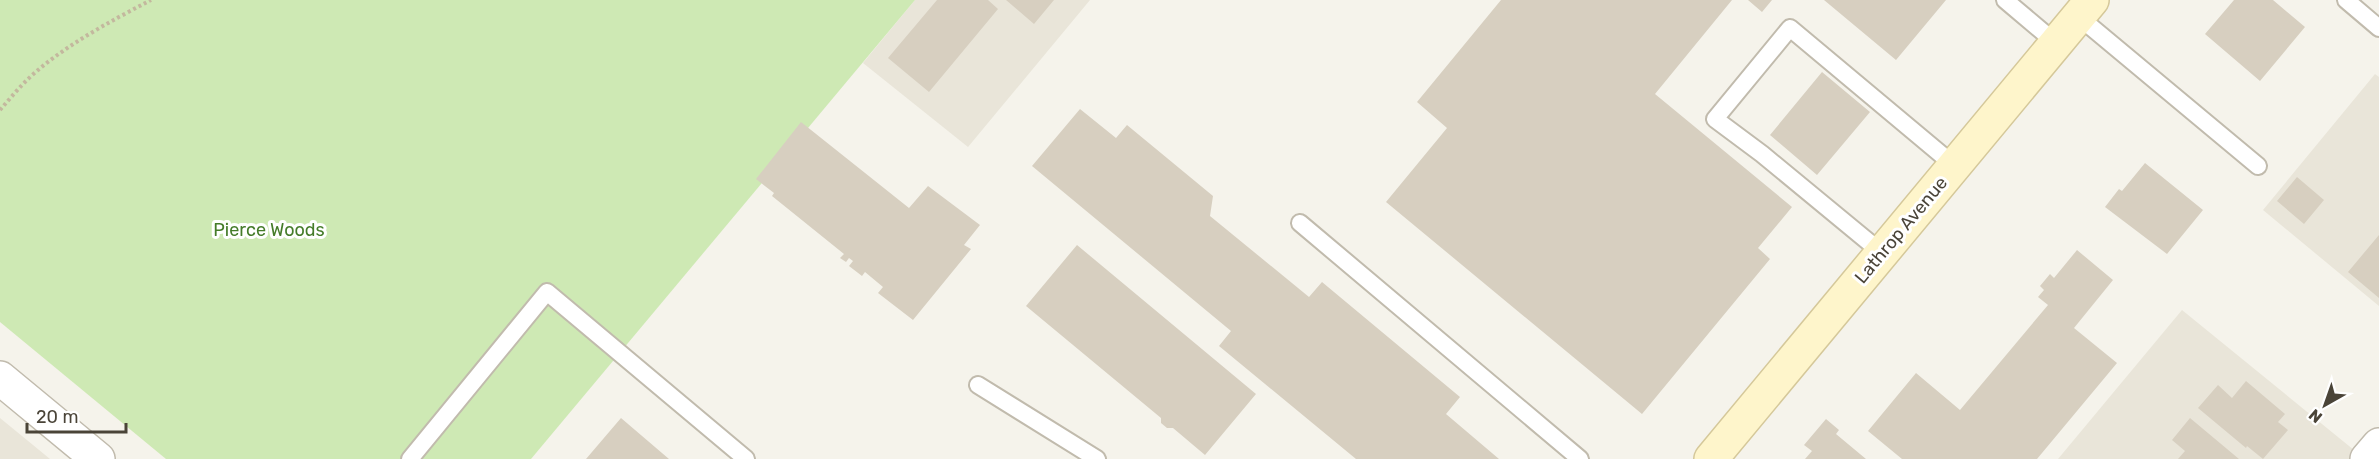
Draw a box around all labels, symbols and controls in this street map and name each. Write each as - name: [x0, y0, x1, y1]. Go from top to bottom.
- street label: Lathrop Avenue: [1850, 172, 1952, 288]
- park label: Pierce Woods: [213, 219, 325, 241]
- north arrow: [2295, 375, 2355, 435]
- scale bar: [27, 396, 126, 434]
- text: N: [2305, 405, 2326, 427]
- text: 20 m: [36, 406, 78, 428]

